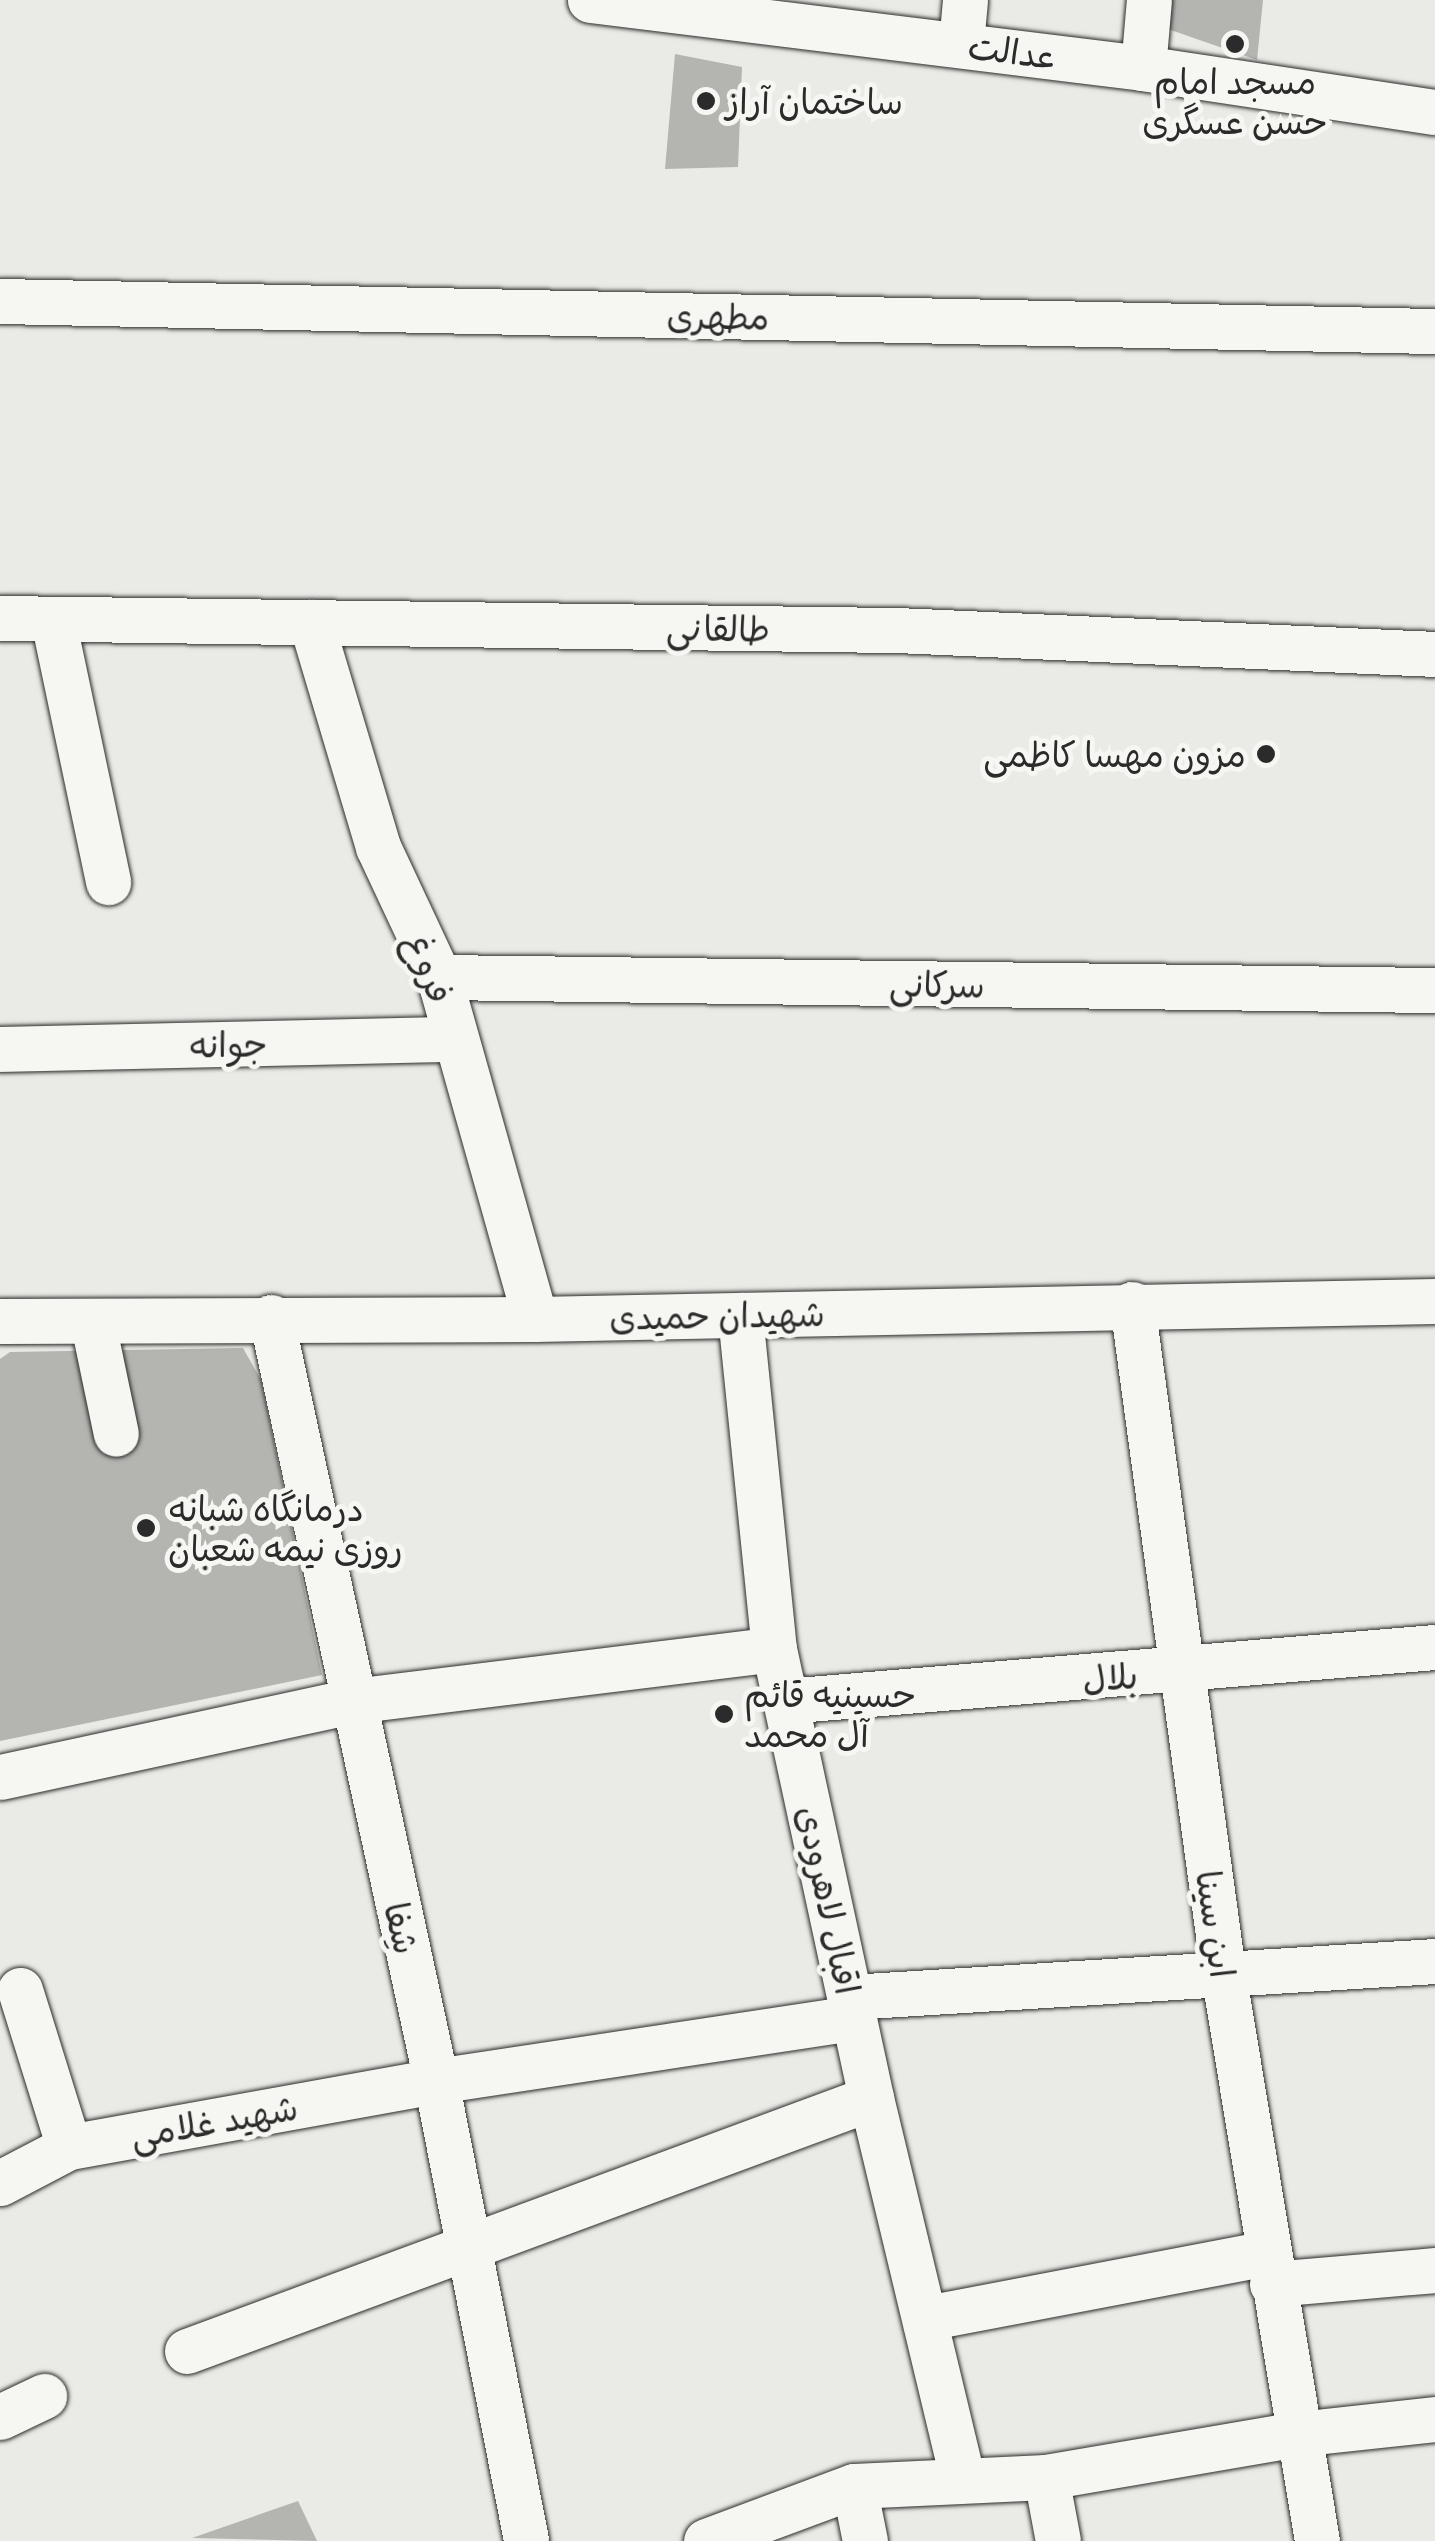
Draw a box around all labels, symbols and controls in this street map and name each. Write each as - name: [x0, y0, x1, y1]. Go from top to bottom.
- street label: عدالت: [966, 25, 1060, 77]
- marker: مسجد امام حسن عسگری: [1224, 33, 1246, 55]
- place label: مسجد امام حسن عسگری: [1142, 60, 1328, 142]
- place label: ساختمان آراز: [726, 80, 903, 122]
- marker: ساختمان آراز: [695, 90, 717, 112]
- street label: مطهری: [666, 294, 770, 338]
- street label: طالقانی: [666, 606, 770, 650]
- place label: مزون مهسا کاظمی: [983, 733, 1246, 775]
- marker: مزون مهسا کاظمی: [1255, 743, 1277, 765]
- street label: فروغ: [398, 927, 462, 1009]
- street label: سرکانی: [889, 962, 985, 1006]
- street label: جوانه: [188, 1022, 268, 1066]
- street label: شهیدان حمیدی: [609, 1292, 825, 1338]
- place label: درمانگاه شبانه روزی نیمه شعبان: [168, 1487, 403, 1569]
- marker: درمانگاه شبانه روزی نیمه شعبان: [133, 1515, 159, 1541]
- street label: بلال: [1081, 1654, 1139, 1700]
- place label: حسینیه قائم آل محمد: [744, 1673, 916, 1755]
- marker: حسینیه قائم آل محمد: [713, 1703, 735, 1725]
- street label: اقبال لاهرودی: [789, 1802, 869, 1998]
- street label: ابن سینا: [1188, 1868, 1244, 1980]
- street label: شِفا: [376, 1898, 428, 1958]
- street label: شهید غلامی: [127, 2086, 301, 2156]

